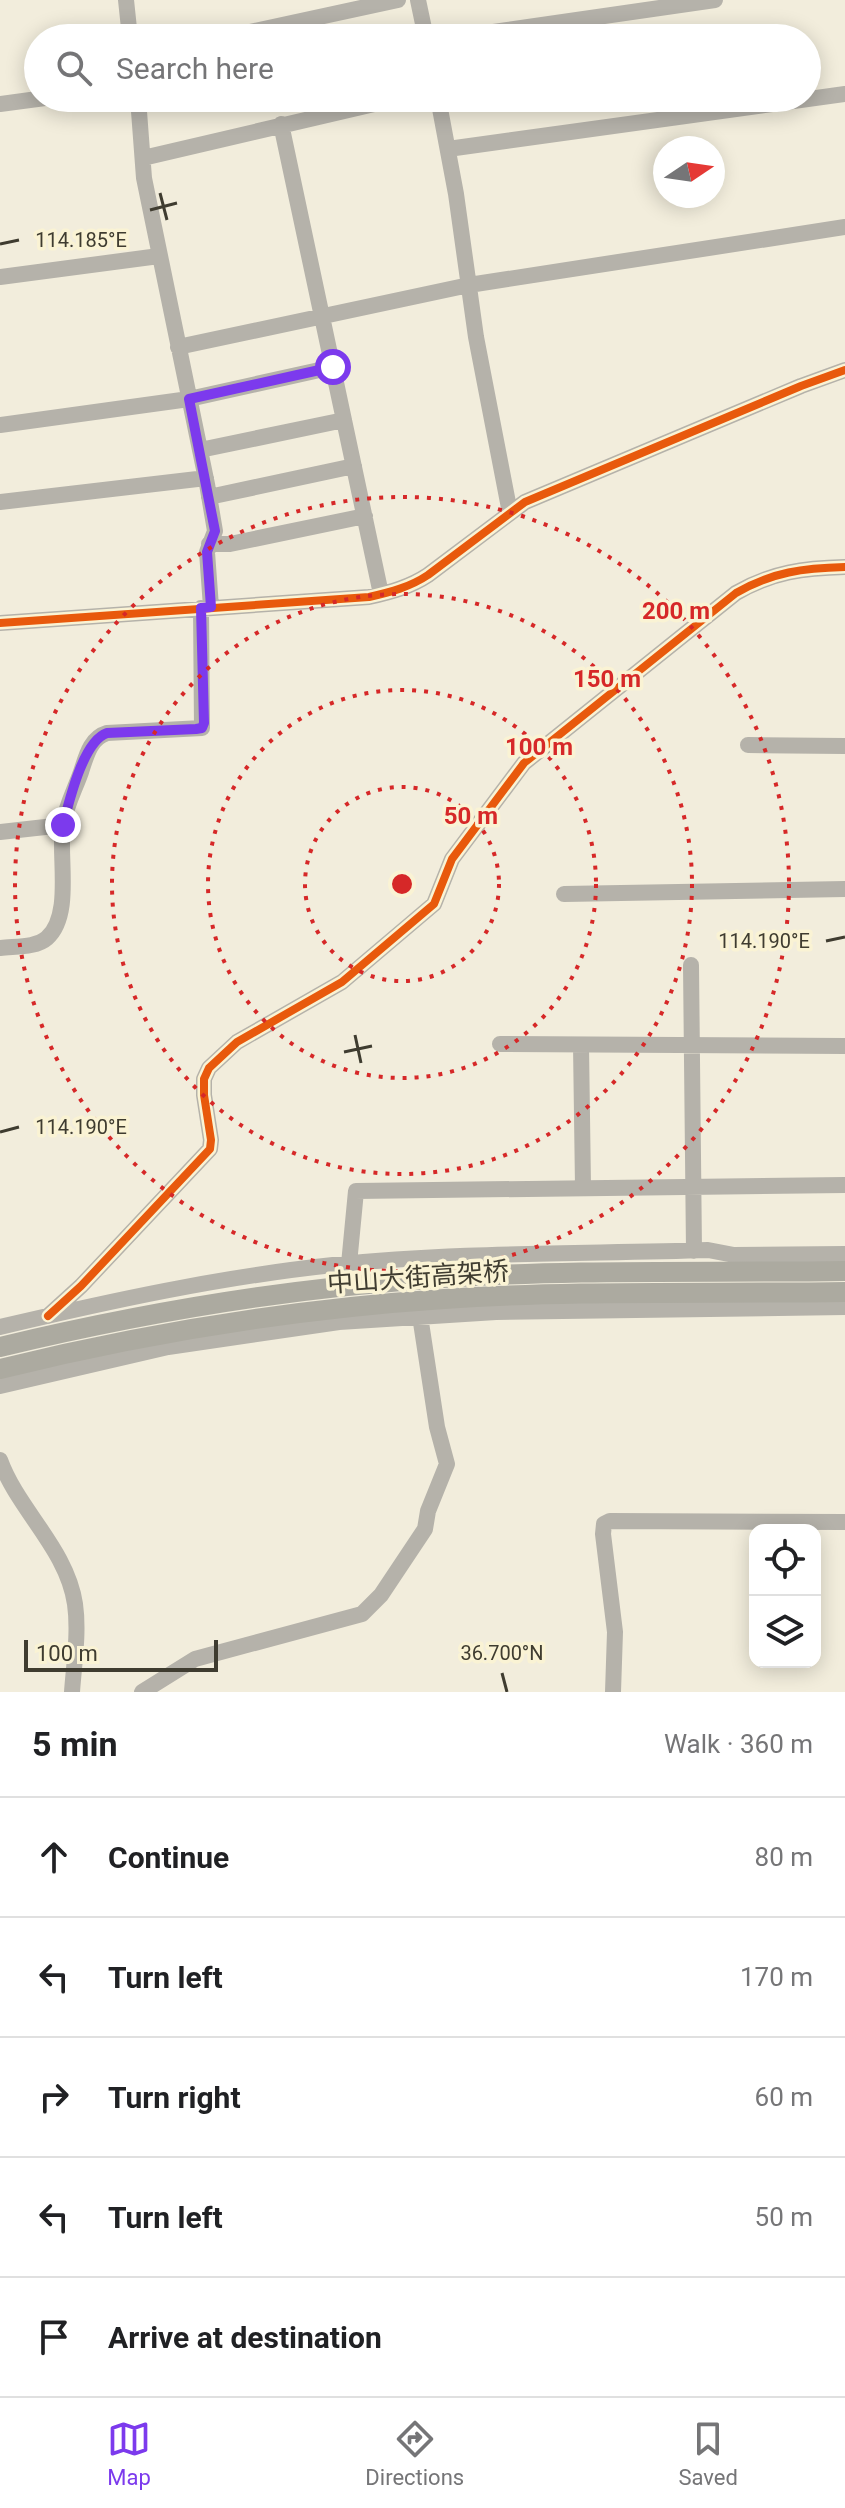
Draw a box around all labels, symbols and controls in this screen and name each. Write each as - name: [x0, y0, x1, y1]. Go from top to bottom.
- search box: [24, 24, 821, 112]
- icon: search: [52, 46, 96, 90]
- text: Search here: [116, 51, 274, 86]
- north arrow: [653, 136, 725, 208]
- text: 114.185°E: [35, 228, 127, 252]
- route start: [315, 349, 351, 385]
- text: 200 m: [642, 597, 710, 625]
- text: 150 m: [573, 665, 641, 693]
- text: 100 m: [505, 733, 573, 761]
- text: 50 m: [444, 802, 498, 830]
- route end: [45, 807, 81, 843]
- centre of rings: [388, 870, 416, 898]
- text: 114.190°E: [718, 929, 810, 953]
- text: 114.190°E: [35, 1115, 127, 1139]
- street label: 中山大街高架桥: [326, 1256, 510, 1298]
- map controls: [749, 1524, 821, 1668]
- button: locate: [749, 1524, 821, 1596]
- button: layers: [749, 1596, 821, 1668]
- scale bar: [24, 1636, 218, 1672]
- text: 100 m: [36, 1641, 98, 1666]
- text: 36.700°N: [460, 1641, 544, 1665]
- text: 5 min: [32, 1724, 117, 1764]
- text: Walk · 360 m: [664, 1729, 813, 1759]
- icon: ahead: [32, 1835, 76, 1879]
- text: Continue: [108, 1840, 229, 1875]
- text: 80 m: [755, 1842, 813, 1872]
- icon: left: [32, 1955, 76, 1999]
- text: Turn left: [108, 1960, 223, 1995]
- text: 170 m: [740, 1962, 813, 1992]
- icon: right: [32, 2075, 76, 2119]
- text: Turn right: [108, 2080, 241, 2115]
- text: 60 m: [755, 2082, 813, 2112]
- icon: left: [32, 2195, 76, 2239]
- text: Turn left: [108, 2200, 223, 2235]
- text: 50 m: [755, 2202, 813, 2232]
- icon: arrive: [32, 2315, 76, 2359]
- text: Arrive at destination: [108, 2320, 382, 2355]
- tab: Map: [107, 2417, 151, 2490]
- tab: Directions: [365, 2417, 464, 2490]
- tab: Saved: [678, 2417, 738, 2490]

